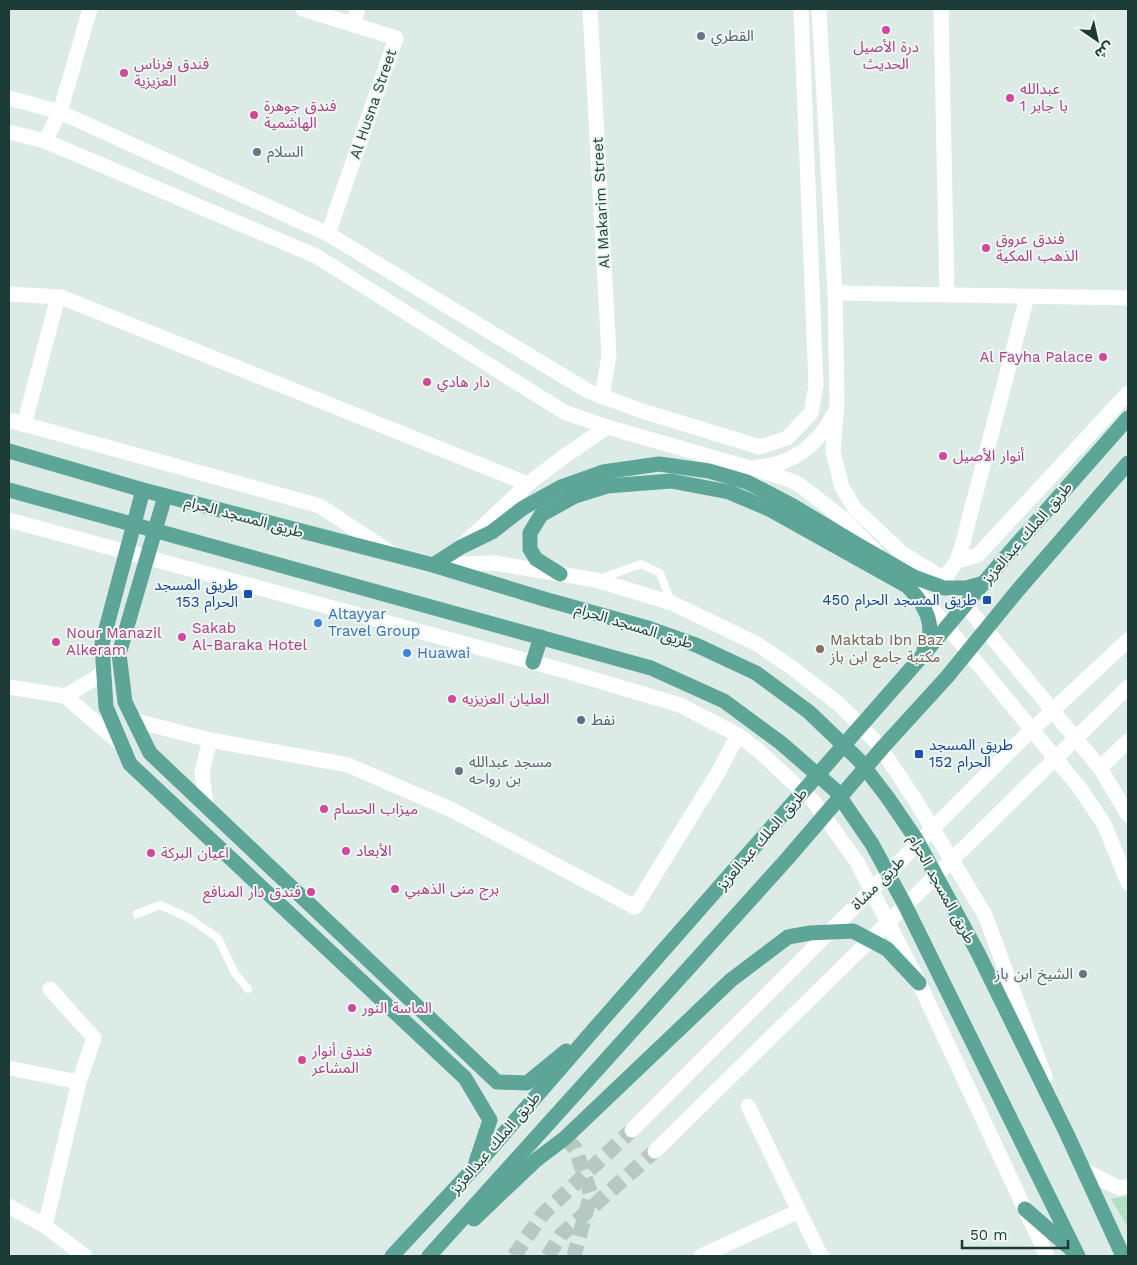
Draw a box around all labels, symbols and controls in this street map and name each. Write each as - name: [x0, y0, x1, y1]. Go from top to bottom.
- north arrow: [1072, 15, 1122, 65]
- marker: درة الأصيل الحديث: [880, 24, 892, 36]
- place label: القطري: [711, 27, 754, 47]
- marker: القطري: [695, 30, 707, 42]
- place label: درة الأصيل الحديث: [853, 38, 919, 73]
- text: ش: [1092, 39, 1117, 63]
- street label: Al Husna Street: [346, 46, 400, 161]
- place label: فندق فرناس العزيزية: [134, 55, 210, 90]
- marker: فندق فرناس العزيزية: [118, 67, 130, 79]
- place label: عبدالله با جابر 1: [1020, 80, 1068, 115]
- marker: عبدالله با جابر 1: [1004, 92, 1016, 104]
- place label: فندق جوهرة الهاشمية: [264, 97, 337, 132]
- marker: فندق جوهرة الهاشمية: [248, 109, 260, 121]
- street label: Al Makarim Street: [589, 136, 613, 269]
- place label: السلام: [267, 143, 303, 163]
- marker: السلام: [251, 146, 263, 158]
- place label: فندق عروق الذهب المكية: [996, 230, 1078, 265]
- marker: فندق عروق الذهب المكية: [980, 242, 992, 254]
- place label: Al Fayha Palace: [979, 348, 1093, 366]
- marker: Al Fayha Palace: [1097, 351, 1109, 363]
- place label: دار هادي: [437, 373, 490, 393]
- marker: دار هادي: [421, 376, 433, 388]
- place label: أنوار الأصيل: [953, 447, 1024, 465]
- marker: أنوار الأصيل: [937, 450, 949, 462]
- street label: طريق الملك عبدالعزيز: [977, 478, 1077, 589]
- street label: طريق المسجد الحرام: [182, 492, 305, 543]
- place label: طريق المسجد الحرام 153: [154, 576, 238, 613]
- marker: طريق المسجد الحرام 153: [242, 588, 254, 600]
- place label: طريق المسجد الحرام 450: [822, 591, 977, 611]
- marker: طريق المسجد الحرام 450: [981, 594, 993, 606]
- street label: طريق المسجد الحرام: [572, 600, 695, 654]
- place label: Altayyar Travel Group: [328, 605, 420, 640]
- marker: Altayyar Travel Group: [312, 617, 324, 629]
- place label: Sakab Al-Baraka Hotel: [192, 619, 308, 654]
- place label: Nour Manazil Alkeram: [66, 624, 162, 659]
- marker: Sakab Al-Baraka Hotel: [176, 631, 188, 643]
- place label: Maktab Ibn Baz مكتبة جامع ابن باز: [829, 631, 943, 669]
- marker: Nour Manazil Alkeram: [50, 636, 62, 648]
- marker: Maktab Ibn Baz مكتبة جامع ابن باز: [814, 643, 826, 655]
- place label: Huawai: [417, 644, 470, 662]
- marker: Huawai: [401, 647, 413, 659]
- place label: العليان العزيزيه: [462, 690, 550, 708]
- marker: العليان العزيزيه: [446, 693, 458, 705]
- place label: نفط: [591, 711, 615, 729]
- marker: نفط: [575, 714, 587, 726]
- place label: طريق المسجد الحرام 152: [929, 736, 1013, 773]
- marker: طريق المسجد الحرام 152: [913, 748, 925, 760]
- place label: مسجد عبدالله بن رواحه: [469, 753, 552, 788]
- marker: مسجد عبدالله بن رواحه: [453, 765, 465, 777]
- street label: طريق الملك عبدالعزيز: [712, 784, 812, 895]
- place label: ميزاب الحسام: [334, 800, 418, 820]
- marker: ميزاب الحسام: [318, 803, 330, 815]
- street label: طريق المسجد الحرام: [903, 831, 980, 948]
- place label: الأبعاد: [356, 842, 392, 860]
- place label: اعيان البركة: [161, 844, 229, 862]
- marker: الأبعاد: [340, 845, 352, 857]
- marker: اعيان البركة: [145, 847, 157, 859]
- street label: طريق مشاة: [847, 852, 909, 914]
- place label: برج منى الذهبي: [405, 880, 499, 901]
- place label: فندق دار المنافع: [203, 883, 301, 904]
- marker: برج منى الذهبي: [389, 883, 401, 895]
- marker: فندق دار المنافع: [305, 886, 317, 898]
- place label: الشيخ ابن باز: [994, 965, 1073, 986]
- marker: الشيخ ابن باز: [1077, 968, 1089, 980]
- place label: الماسة النور: [361, 999, 432, 1017]
- marker: الماسة النور: [346, 1002, 358, 1014]
- place label: فندق أنوار المشاعر: [311, 1042, 373, 1077]
- marker: فندق أنوار المشاعر: [296, 1054, 308, 1066]
- street label: طريق الملك عبدالعزيز: [445, 1088, 545, 1199]
- scale bar: [962, 1218, 1068, 1250]
- text: 50 m: [970, 1226, 1007, 1244]

